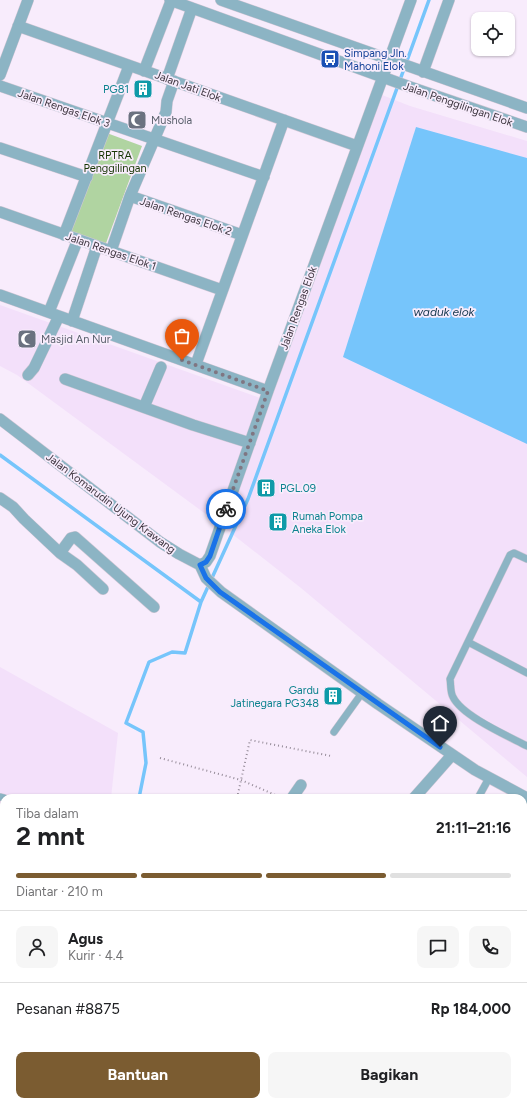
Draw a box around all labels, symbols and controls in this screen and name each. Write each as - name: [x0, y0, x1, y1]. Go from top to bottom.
- map controls: [471, 12, 515, 56]
- button: locate: [471, 12, 515, 56]
- place label: Simpang Jln. Mahoni Elok: [344, 47, 407, 73]
- bus stop icon: Simpang Jln. Mahoni Elok: [319, 48, 341, 70]
- street label: Jalan Jati Elok: [153, 68, 223, 105]
- building icon: PG81: [132, 78, 154, 100]
- street label: Jalan Penggilingan Elok: [401, 80, 515, 130]
- place label: PG81: [103, 83, 129, 96]
- street label: Jalan Rengas Elok 3: [16, 87, 112, 130]
- mosque icon: Mushola: [126, 109, 148, 131]
- place label: Mushola: [151, 114, 192, 127]
- park label: RPTRA Penggilingan: [83, 149, 147, 175]
- street label: Jalan Rengas Elok 2: [138, 195, 234, 238]
- street label: Jalan Rengas Elok 1: [64, 230, 158, 273]
- street label: Jalan Rengas Elok: [277, 264, 320, 352]
- water label: waduk elok: [414, 305, 476, 319]
- pin: [165, 319, 199, 360]
- icon: bag: [171, 325, 193, 347]
- mosque icon: Masjid An Nur: [16, 328, 38, 350]
- place label: Masjid An Nur: [41, 333, 111, 346]
- street label: Jalan Komarudin Ujung Krawang: [43, 450, 178, 556]
- building icon: PGL.09: [255, 477, 277, 499]
- place label: PGL.09: [280, 482, 316, 495]
- courier: [206, 489, 246, 529]
- icon: bike: [215, 498, 237, 520]
- place label: Rumah Pompa Aneka Elok: [292, 510, 363, 536]
- building icon: Rumah Pompa Aneka Elok: [267, 511, 289, 533]
- place label: Gardu Jatinegara PG348: [230, 684, 319, 710]
- building icon: Gardu Jatinegara PG348: [322, 685, 344, 707]
- pin: [423, 706, 457, 747]
- icon: home: [429, 712, 451, 734]
- text: Tiba dalam: [16, 806, 78, 821]
- text: 21:11–21:16: [436, 819, 511, 837]
- text: 2 mnt: [16, 820, 85, 852]
- text: Diantar · 210 m: [16, 884, 103, 899]
- button: person: [16, 926, 58, 968]
- button: chat: [417, 926, 459, 968]
- button: phone: [469, 926, 511, 968]
- text: Agus: [68, 930, 103, 948]
- text: Kurir · 4.4: [68, 948, 124, 963]
- text: Pesanan #8875: [16, 1000, 120, 1018]
- text: Rp 184,000: [431, 1000, 511, 1018]
- button: Bantuan: [16, 1052, 260, 1098]
- button: Bagikan: [268, 1052, 511, 1098]

